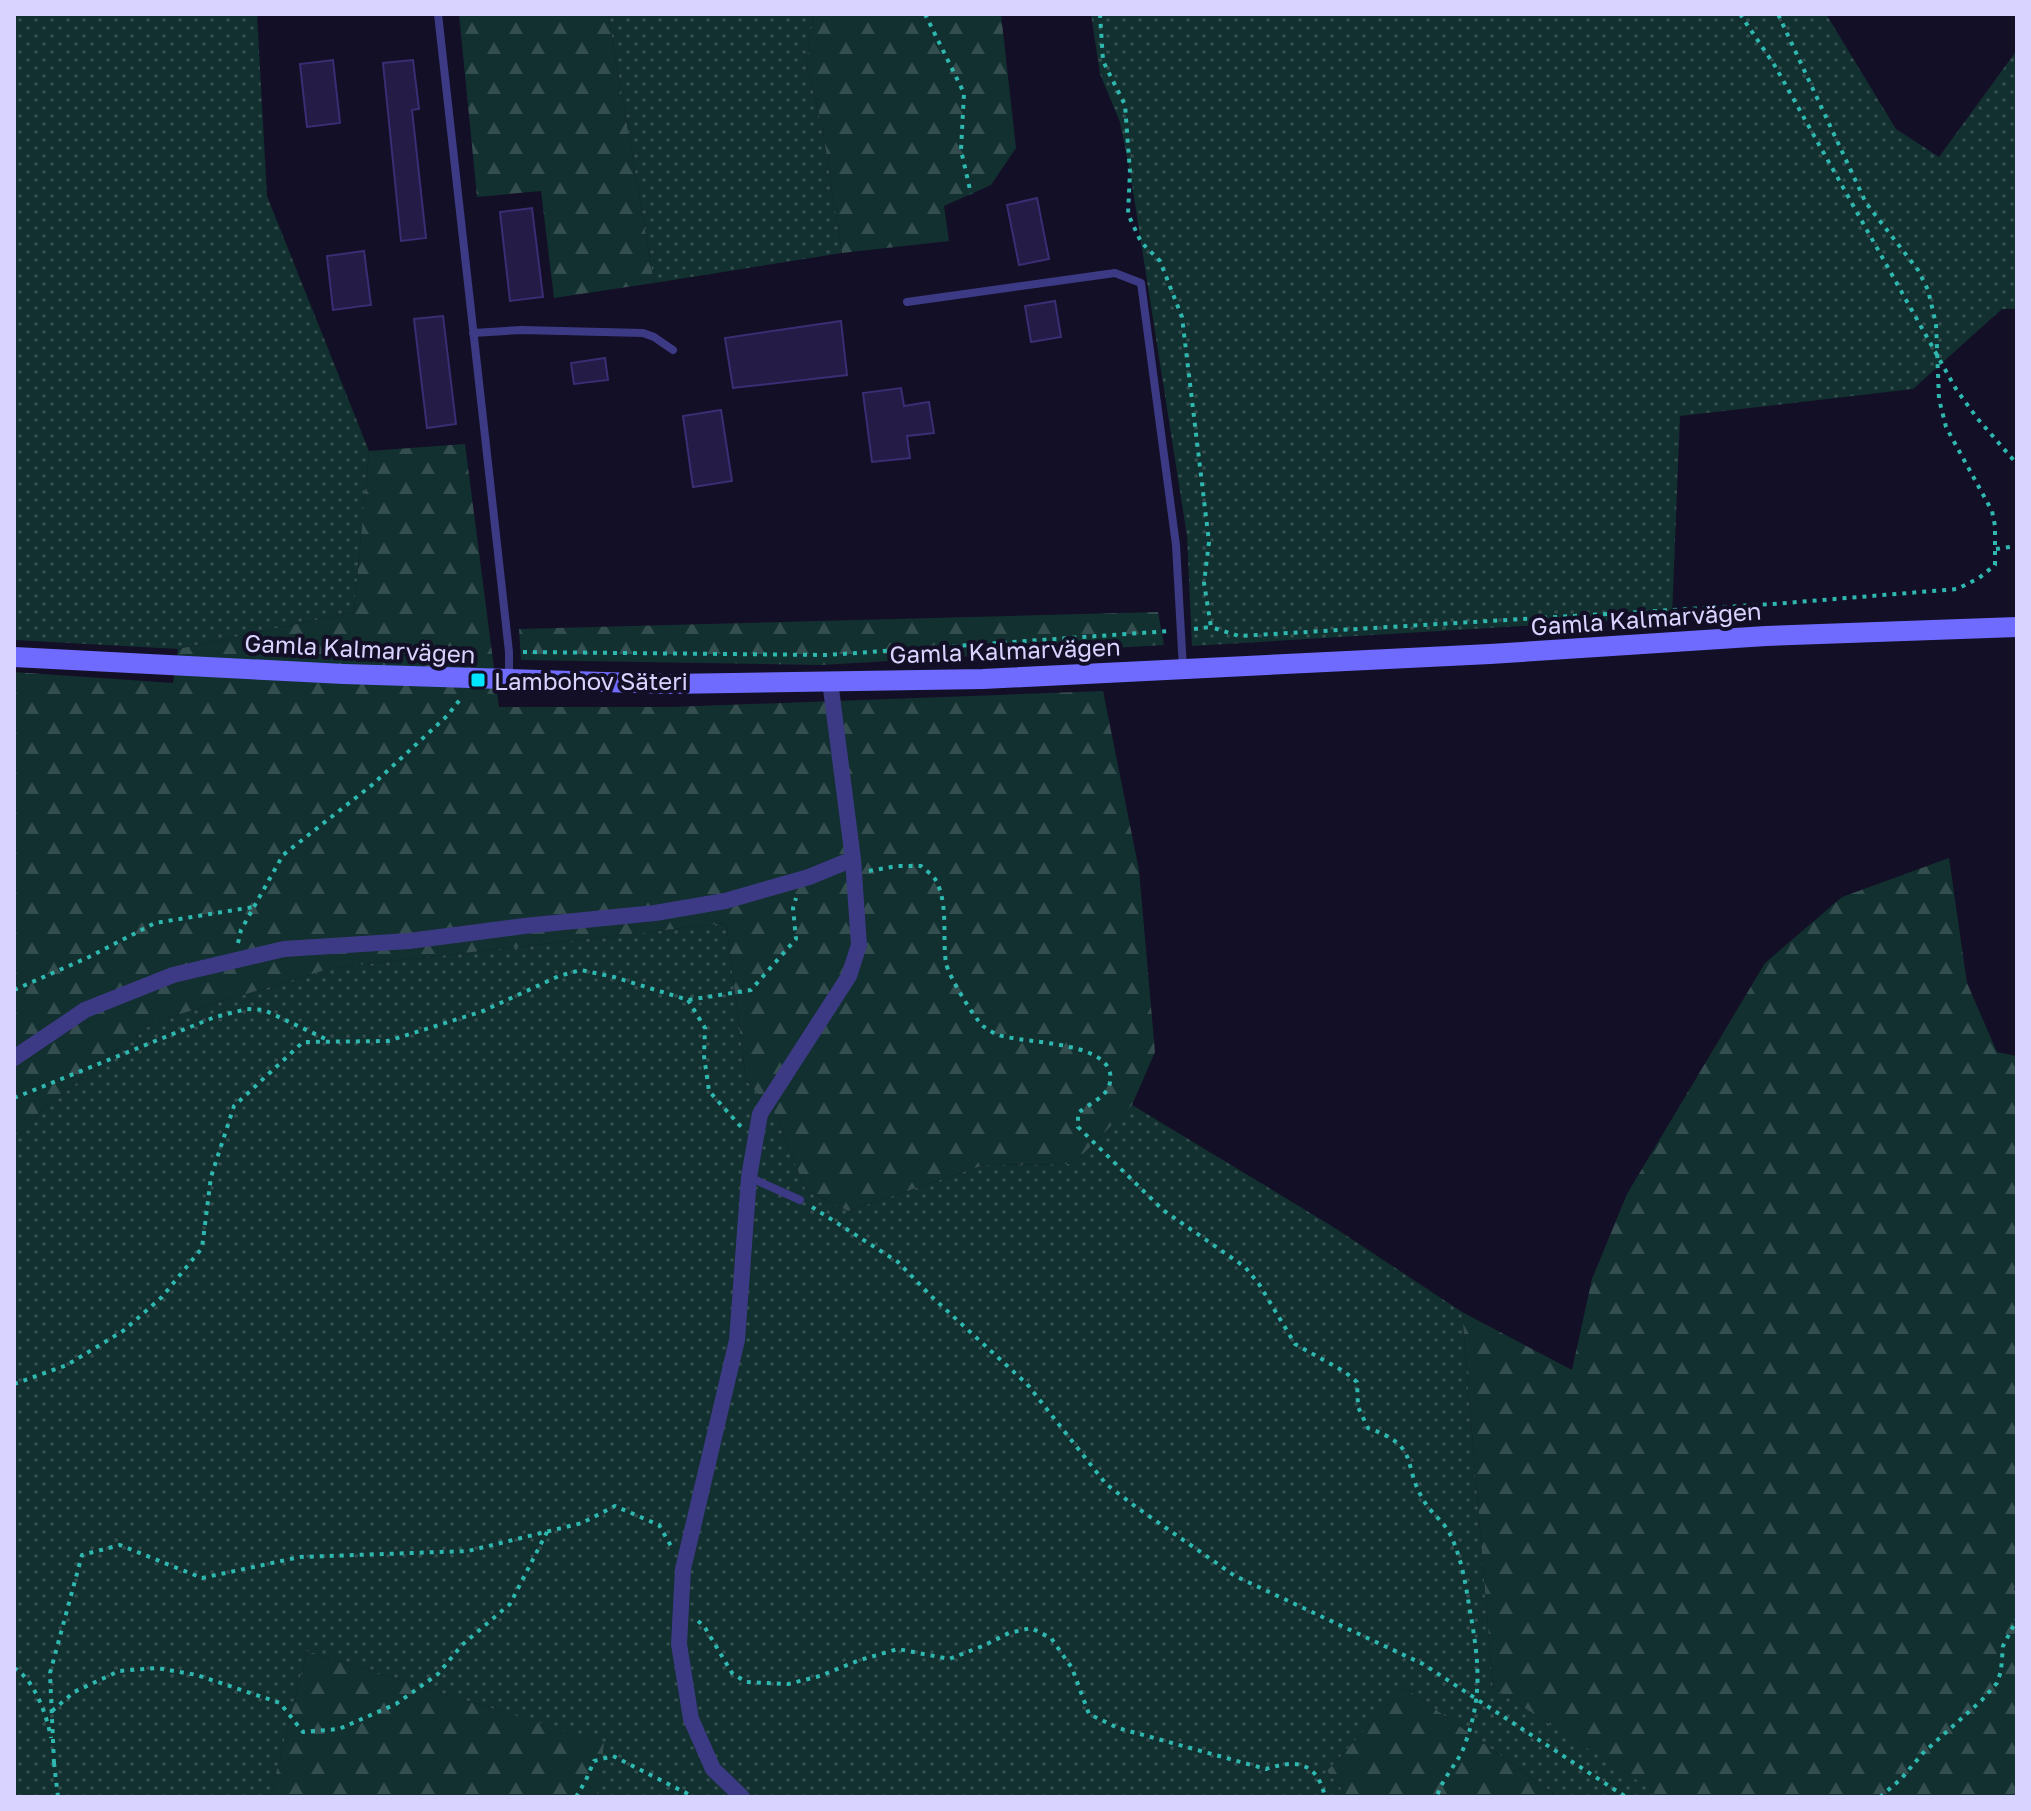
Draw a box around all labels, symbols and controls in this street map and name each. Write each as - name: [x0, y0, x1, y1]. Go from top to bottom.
- street label: Gamla Kalmarvägen: [1530, 595, 1762, 641]
- street label: Gamla Kalmarvägen: [244, 627, 476, 669]
- street label: Gamla Kalmarvägen: [889, 631, 1121, 669]
- place label: Lambohov Säteri: [494, 666, 688, 695]
- marker: Lambohov Säteri: [469, 671, 487, 689]

